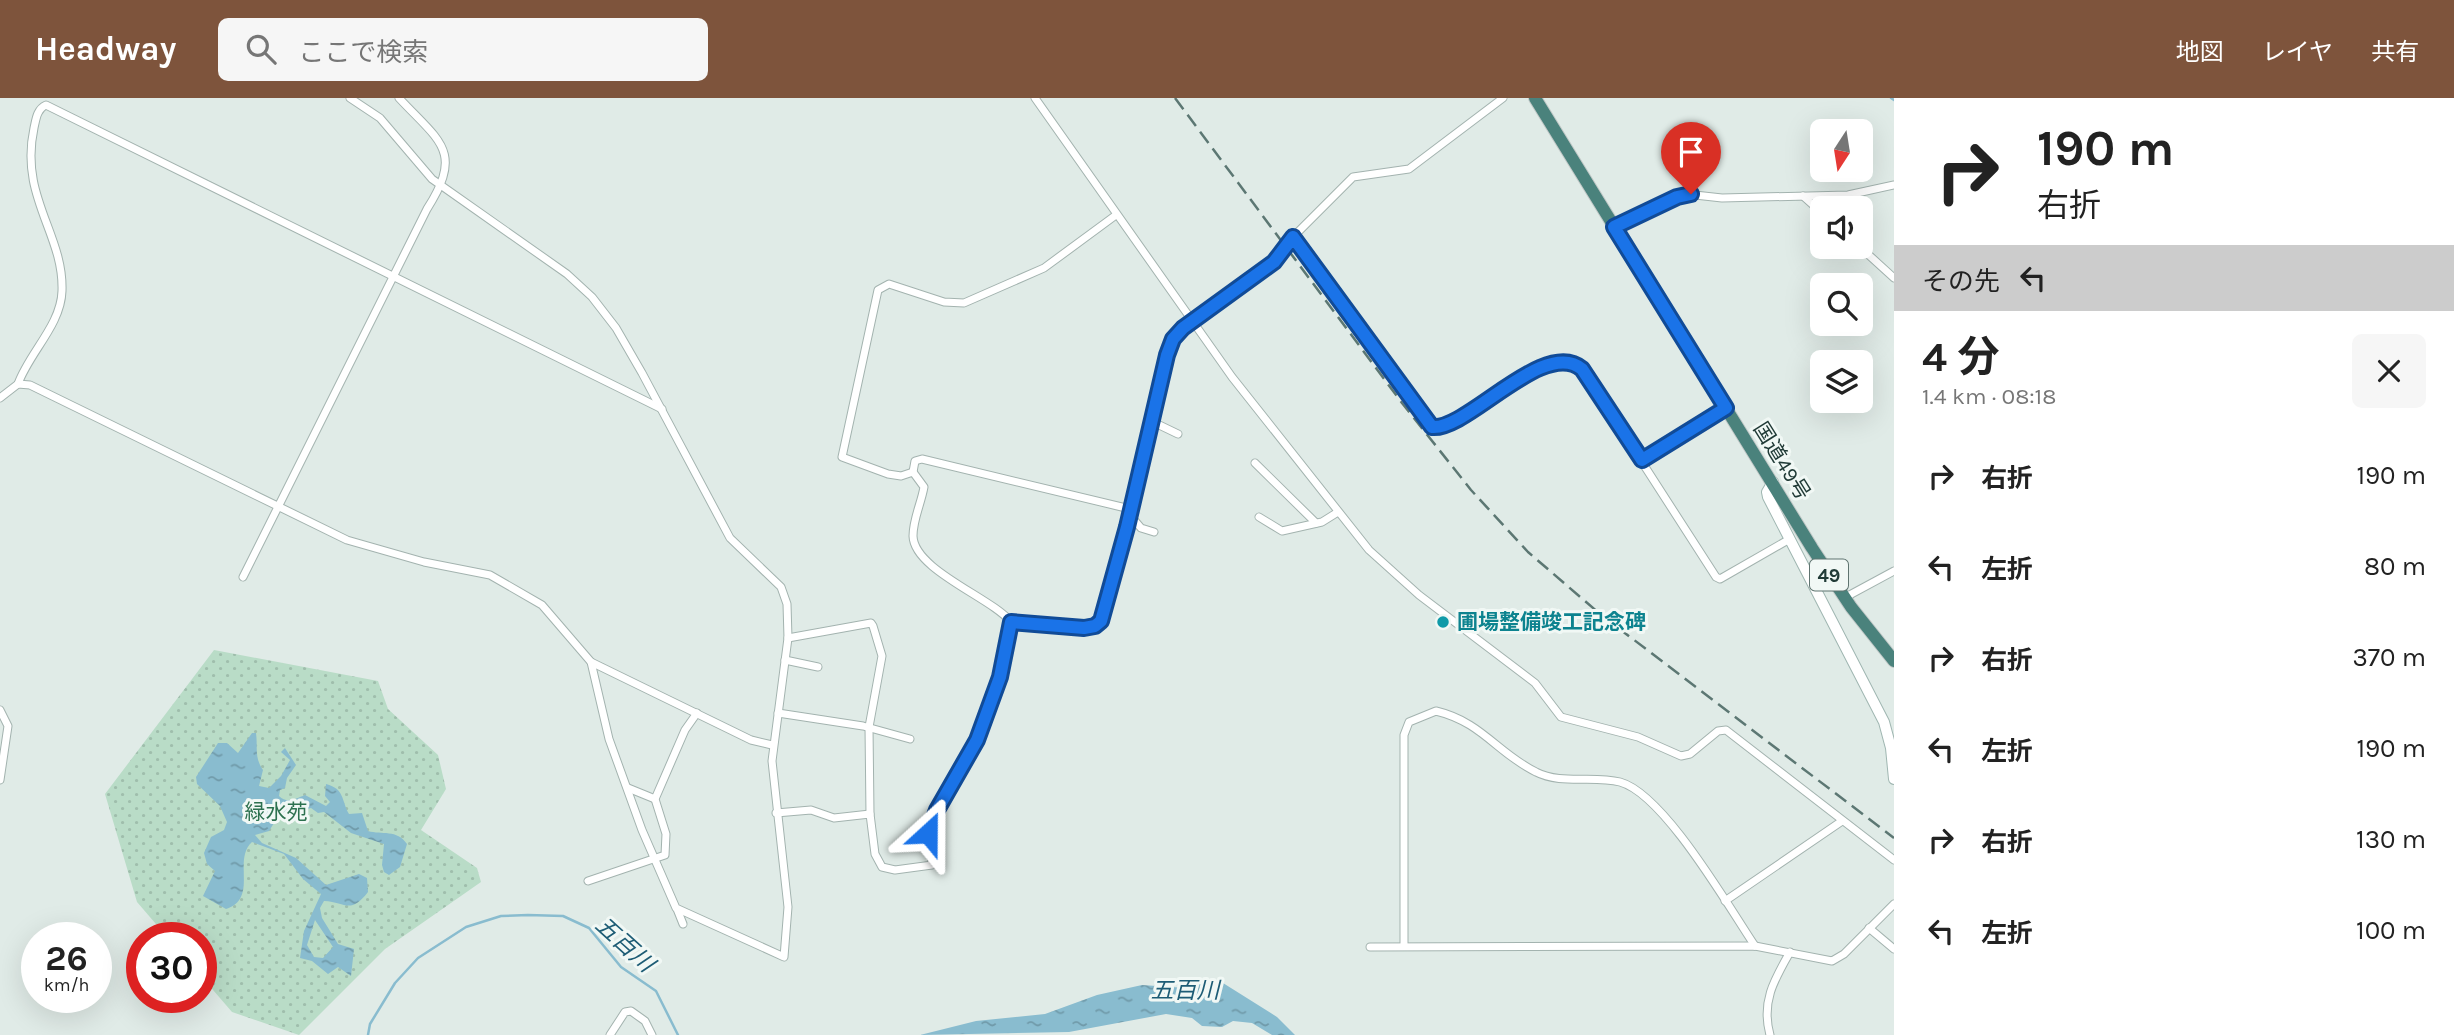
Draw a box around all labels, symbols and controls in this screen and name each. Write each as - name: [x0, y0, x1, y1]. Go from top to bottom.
- search box: [218, 18, 708, 81]
- text: Headway: [35, 30, 176, 68]
- icon: search: [242, 30, 280, 68]
- text: ここで検索: [298, 37, 428, 68]
- text: 地図: [2176, 38, 2224, 66]
- text: レイヤ: [2262, 38, 2333, 66]
- text: 共有: [2371, 38, 2419, 66]
- north arrow: [1810, 119, 1872, 182]
- map controls: [1810, 119, 1873, 413]
- text: 190 m: [2037, 120, 2174, 177]
- pin: [1661, 122, 1721, 194]
- icon: right: [1922, 126, 2013, 217]
- icon: arrive: [1672, 133, 1710, 171]
- text: 右折: [2037, 187, 2101, 224]
- button: sound: [1810, 196, 1873, 259]
- icon: left: [2014, 259, 2052, 297]
- text: その先: [1922, 266, 2000, 297]
- button: search: [1810, 273, 1873, 336]
- text: 4 分: [1922, 332, 2000, 382]
- button: close: [2352, 334, 2426, 408]
- button: layers: [1810, 350, 1873, 413]
- text: 1.4 km · 08:18: [1922, 383, 2056, 410]
- street label: 国道49号: [1749, 418, 1815, 504]
- icon: right: [1922, 457, 1960, 495]
- text: 190 m: [2356, 460, 2426, 491]
- text: 右折: [1981, 463, 2033, 494]
- icon: left: [1922, 548, 1960, 586]
- text: 80 m: [2364, 551, 2426, 582]
- text: 左折: [1981, 554, 2033, 585]
- road number: 49: [1810, 560, 1848, 590]
- place label: 圃場整備竣工記念碑: [1457, 610, 1646, 634]
- marker: 圃場整備竣工記念碑: [1435, 614, 1451, 630]
- icon: right: [1922, 639, 1960, 677]
- text: 370 m: [2353, 642, 2426, 673]
- text: 右折: [1981, 645, 2033, 676]
- icon: left: [1922, 730, 1960, 768]
- text: 190 m: [2356, 733, 2426, 764]
- text: 左折: [1981, 736, 2033, 767]
- position arrow: [891, 796, 965, 870]
- park label: 緑水苑: [245, 800, 308, 824]
- icon: right: [1922, 821, 1960, 859]
- text: 130 m: [2356, 824, 2426, 855]
- text: 右折: [1981, 827, 2033, 858]
- water label: 五百川: [590, 911, 662, 979]
- icon: left: [1922, 912, 1960, 950]
- text: 100 m: [2356, 915, 2426, 946]
- text: 左折: [1981, 918, 2033, 949]
- speed limit sign: 30: [126, 922, 217, 1013]
- text: 26: [45, 938, 88, 979]
- text: km/h: [44, 974, 89, 996]
- water label: 五百川: [1151, 977, 1223, 1004]

